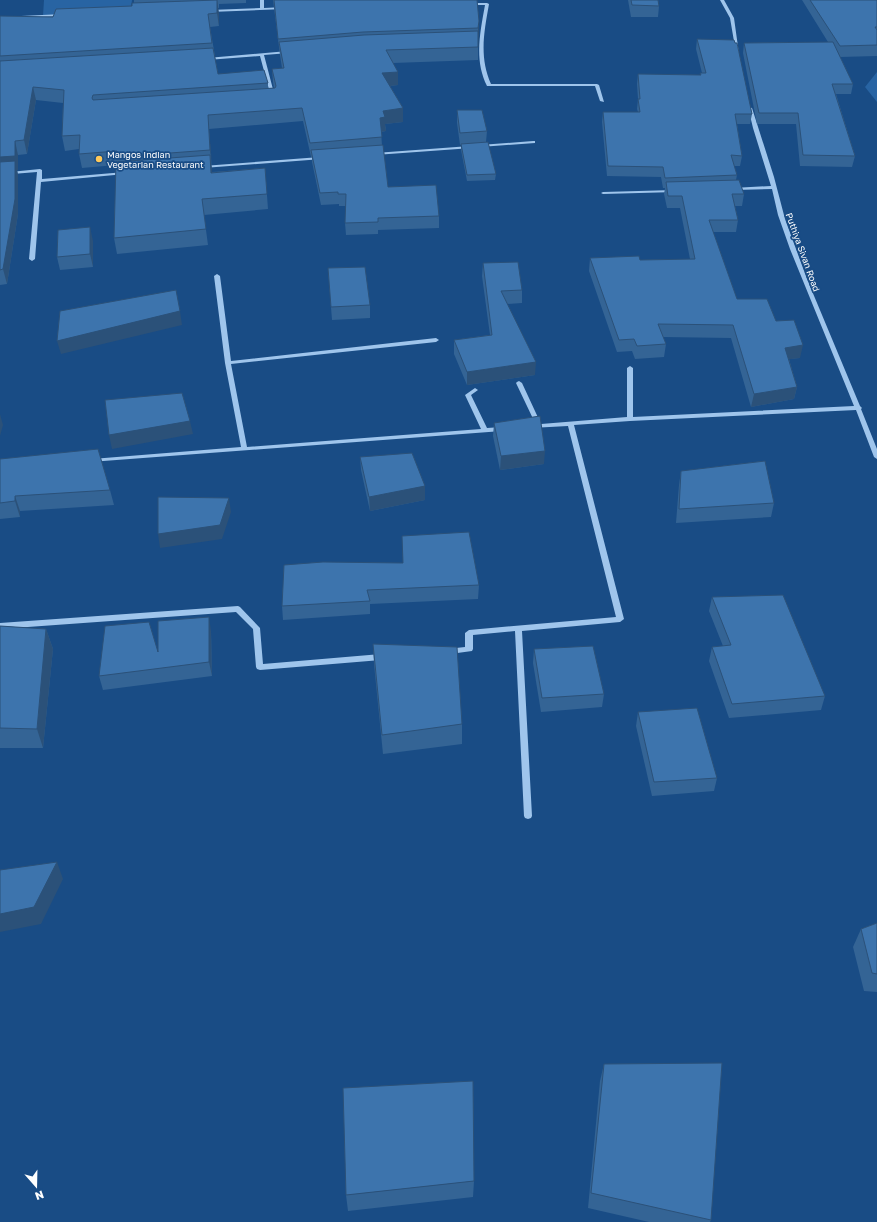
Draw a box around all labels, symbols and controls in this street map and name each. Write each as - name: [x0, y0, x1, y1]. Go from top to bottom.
- place label: Mangos Indian Vegetarian Restaurant: [107, 149, 204, 170]
- marker: Mangos Indian Vegetarian Restaurant: [94, 154, 104, 164]
- street label: Puthiya Sivan Road: [784, 211, 822, 293]
- north arrow: [16, 1166, 56, 1206]
- text: N: [33, 1188, 46, 1203]

